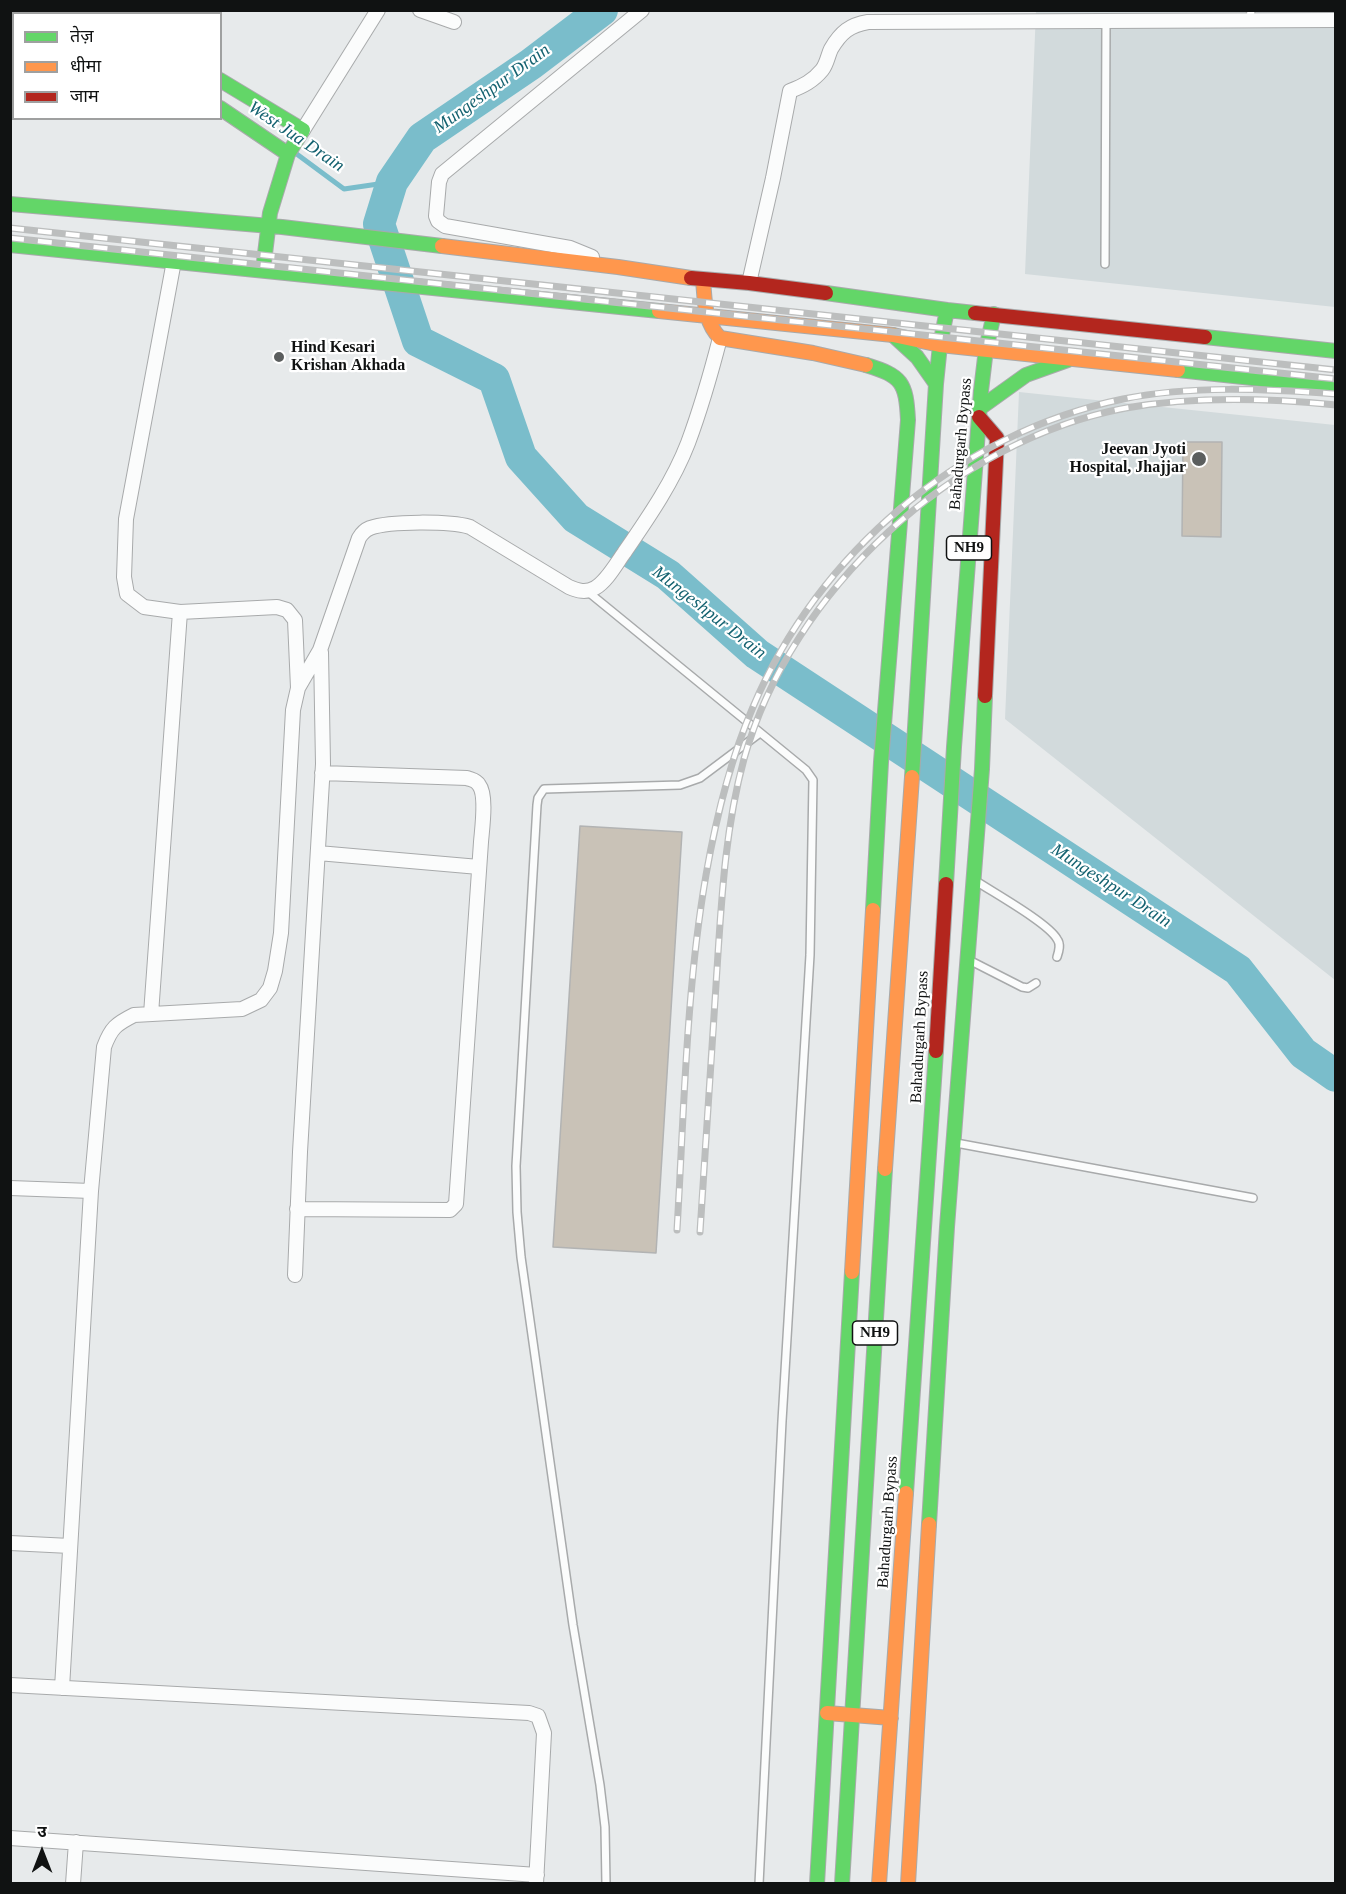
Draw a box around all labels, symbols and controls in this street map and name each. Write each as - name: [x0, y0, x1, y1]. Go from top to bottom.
- legend: [12, 12, 222, 120]
- text: तेज़: [70, 26, 94, 49]
- water label: Mungeshpur Drain: [421, 33, 563, 145]
- text: धीमा: [70, 56, 101, 79]
- text: जाम: [70, 86, 99, 109]
- water label: West Jua Drain: [239, 94, 353, 180]
- place label: Hind Kesari Krishan Akhada: [291, 338, 417, 376]
- marker: Hind Kesari Krishan Akhada: [272, 350, 286, 364]
- street label: Bahadurgarh Bypass: [945, 365, 977, 523]
- place label: Jeevan Jyoti Hospital, Jhajjar: [1060, 440, 1186, 478]
- marker: Jeevan Jyoti Hospital, Jhajjar: [1190, 450, 1208, 468]
- road number: NH9: [946, 536, 992, 560]
- water label: Mungeshpur Drain: [639, 555, 779, 671]
- water label: Mungeshpur Drain: [1038, 833, 1184, 939]
- street label: Bahadurgarh Bypass: [906, 958, 934, 1116]
- road number: NH9: [852, 1321, 898, 1345]
- street label: Bahadurgarh Bypass: [873, 1443, 903, 1601]
- north arrow: [12, 1822, 72, 1882]
- text: उ: [37, 1823, 47, 1844]

